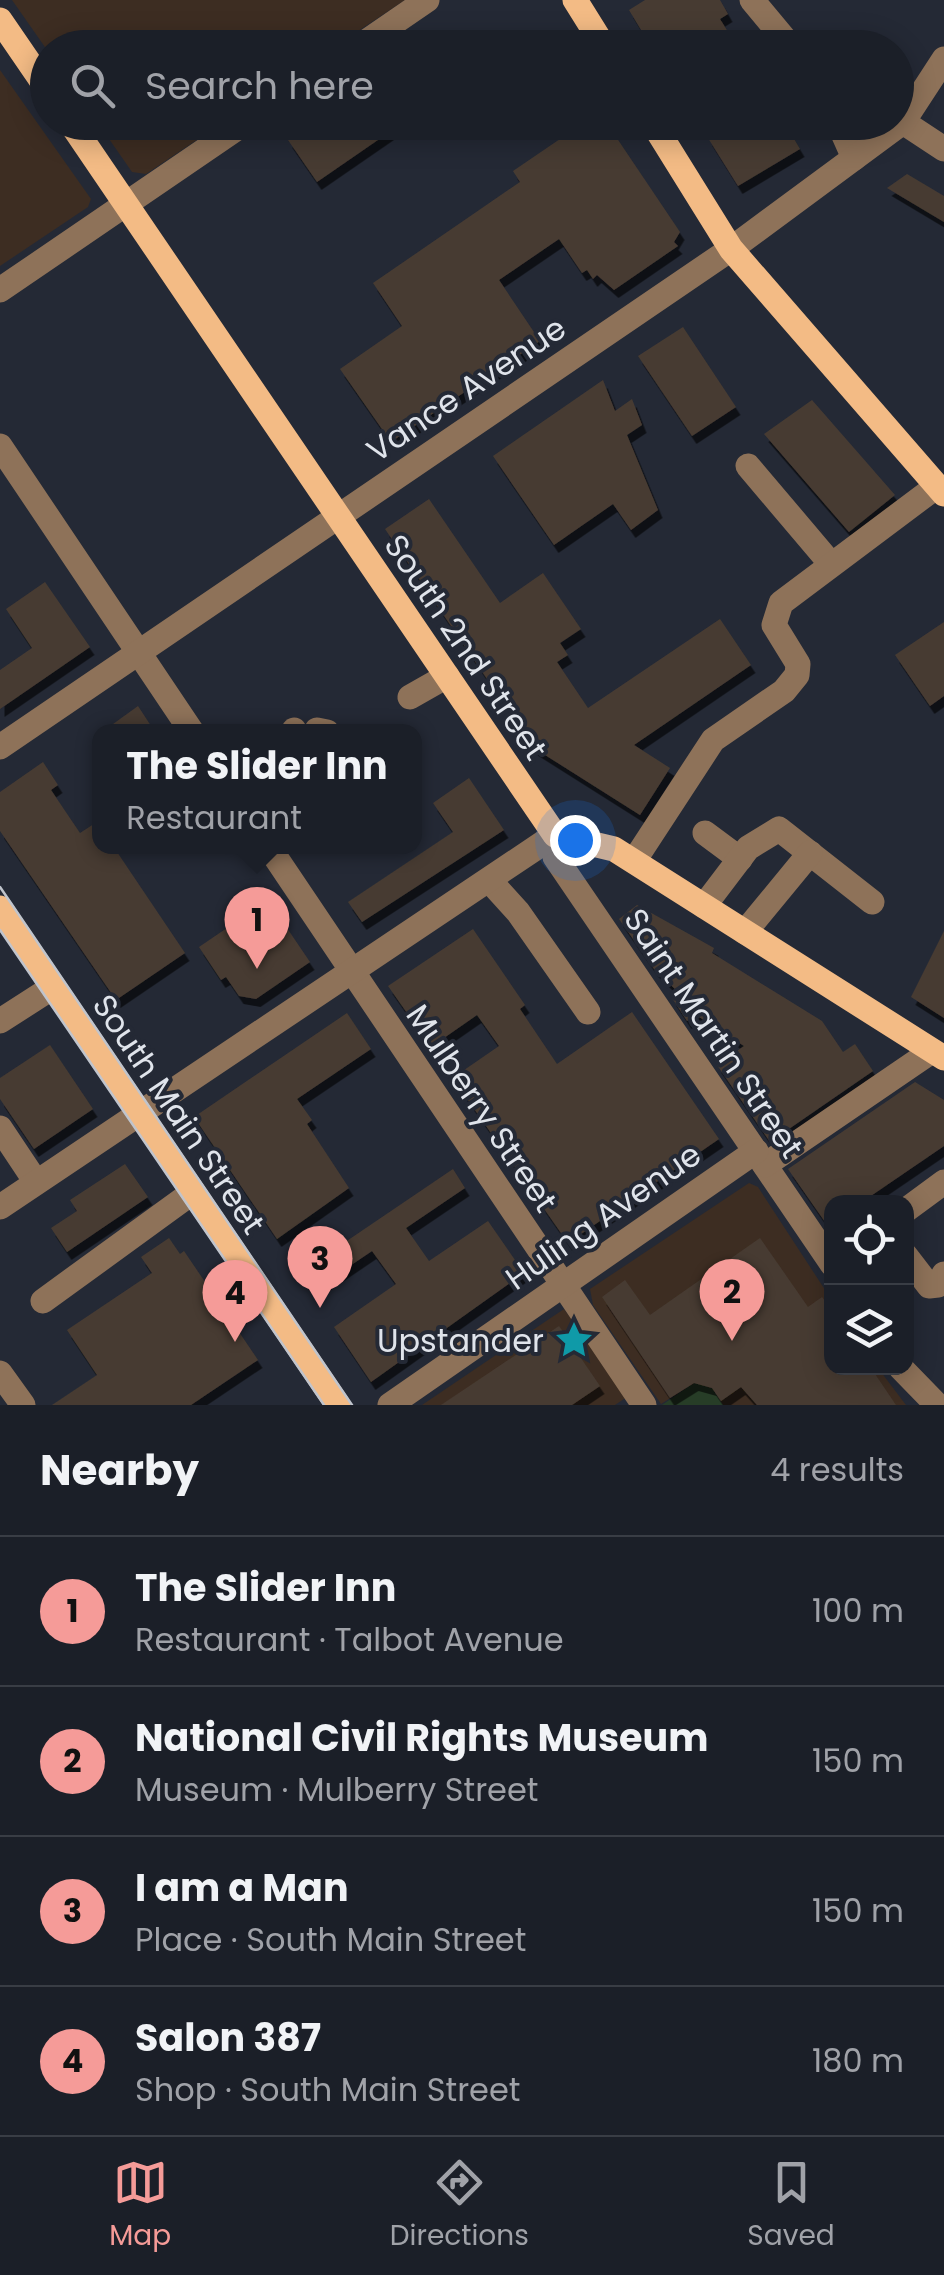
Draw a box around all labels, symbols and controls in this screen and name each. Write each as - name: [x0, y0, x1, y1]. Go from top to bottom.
- search box: [30, 30, 914, 140]
- icon: search: [65, 58, 120, 113]
- text: Search here: [145, 59, 374, 112]
- street label: Vance Avenue: [357, 306, 575, 472]
- street label: South 2nd Street: [374, 525, 558, 769]
- popup: [92, 724, 422, 854]
- text: The Slider Inn: [126, 739, 388, 792]
- text: Restaurant: [126, 795, 302, 840]
- your location: [550, 815, 601, 866]
- pin: 1: [224, 886, 290, 969]
- street label: Saint Martin Street: [614, 899, 814, 1167]
- street label: South Main Street: [82, 985, 276, 1243]
- street label: Mulberry Street: [396, 995, 568, 1221]
- street label: Huling Avenue: [496, 1132, 710, 1300]
- map controls: [824, 1195, 914, 1375]
- button: locate: [824, 1195, 914, 1285]
- pin: 3: [288, 1226, 352, 1308]
- pin: 2: [700, 1258, 764, 1341]
- pin: 4: [202, 1260, 268, 1342]
- button: layers: [824, 1285, 914, 1375]
- place label: Upstander: [377, 1318, 544, 1363]
- place icon: Upstander: [553, 1319, 595, 1361]
- text: Nearby: [40, 1441, 199, 1500]
- text: 4 results: [770, 1447, 904, 1492]
- text: The Slider Inn: [135, 1561, 396, 1614]
- text: 1: [66, 1588, 79, 1633]
- text: 100 m: [812, 1588, 904, 1633]
- text: Restaurant · Talbot Avenue: [135, 1617, 564, 1662]
- text: National Civil Rights Museum: [135, 1711, 708, 1764]
- text: 2: [63, 1738, 82, 1783]
- text: 150 m: [812, 1738, 904, 1783]
- text: Museum · Mulberry Street: [135, 1767, 538, 1812]
- text: I am a Man: [135, 1861, 349, 1914]
- text: 3: [63, 1888, 82, 1933]
- text: 150 m: [812, 1888, 904, 1933]
- text: Place · South Main Street: [135, 1917, 526, 1962]
- text: Salon 387: [135, 2011, 321, 2064]
- text: 4: [62, 2038, 83, 2083]
- text: 180 m: [812, 2038, 904, 2083]
- text: Shop · South Main Street: [135, 2067, 520, 2112]
- tab: Map: [109, 2155, 171, 2257]
- tab: Directions: [390, 2155, 529, 2257]
- tab: Saved: [747, 2155, 835, 2257]

